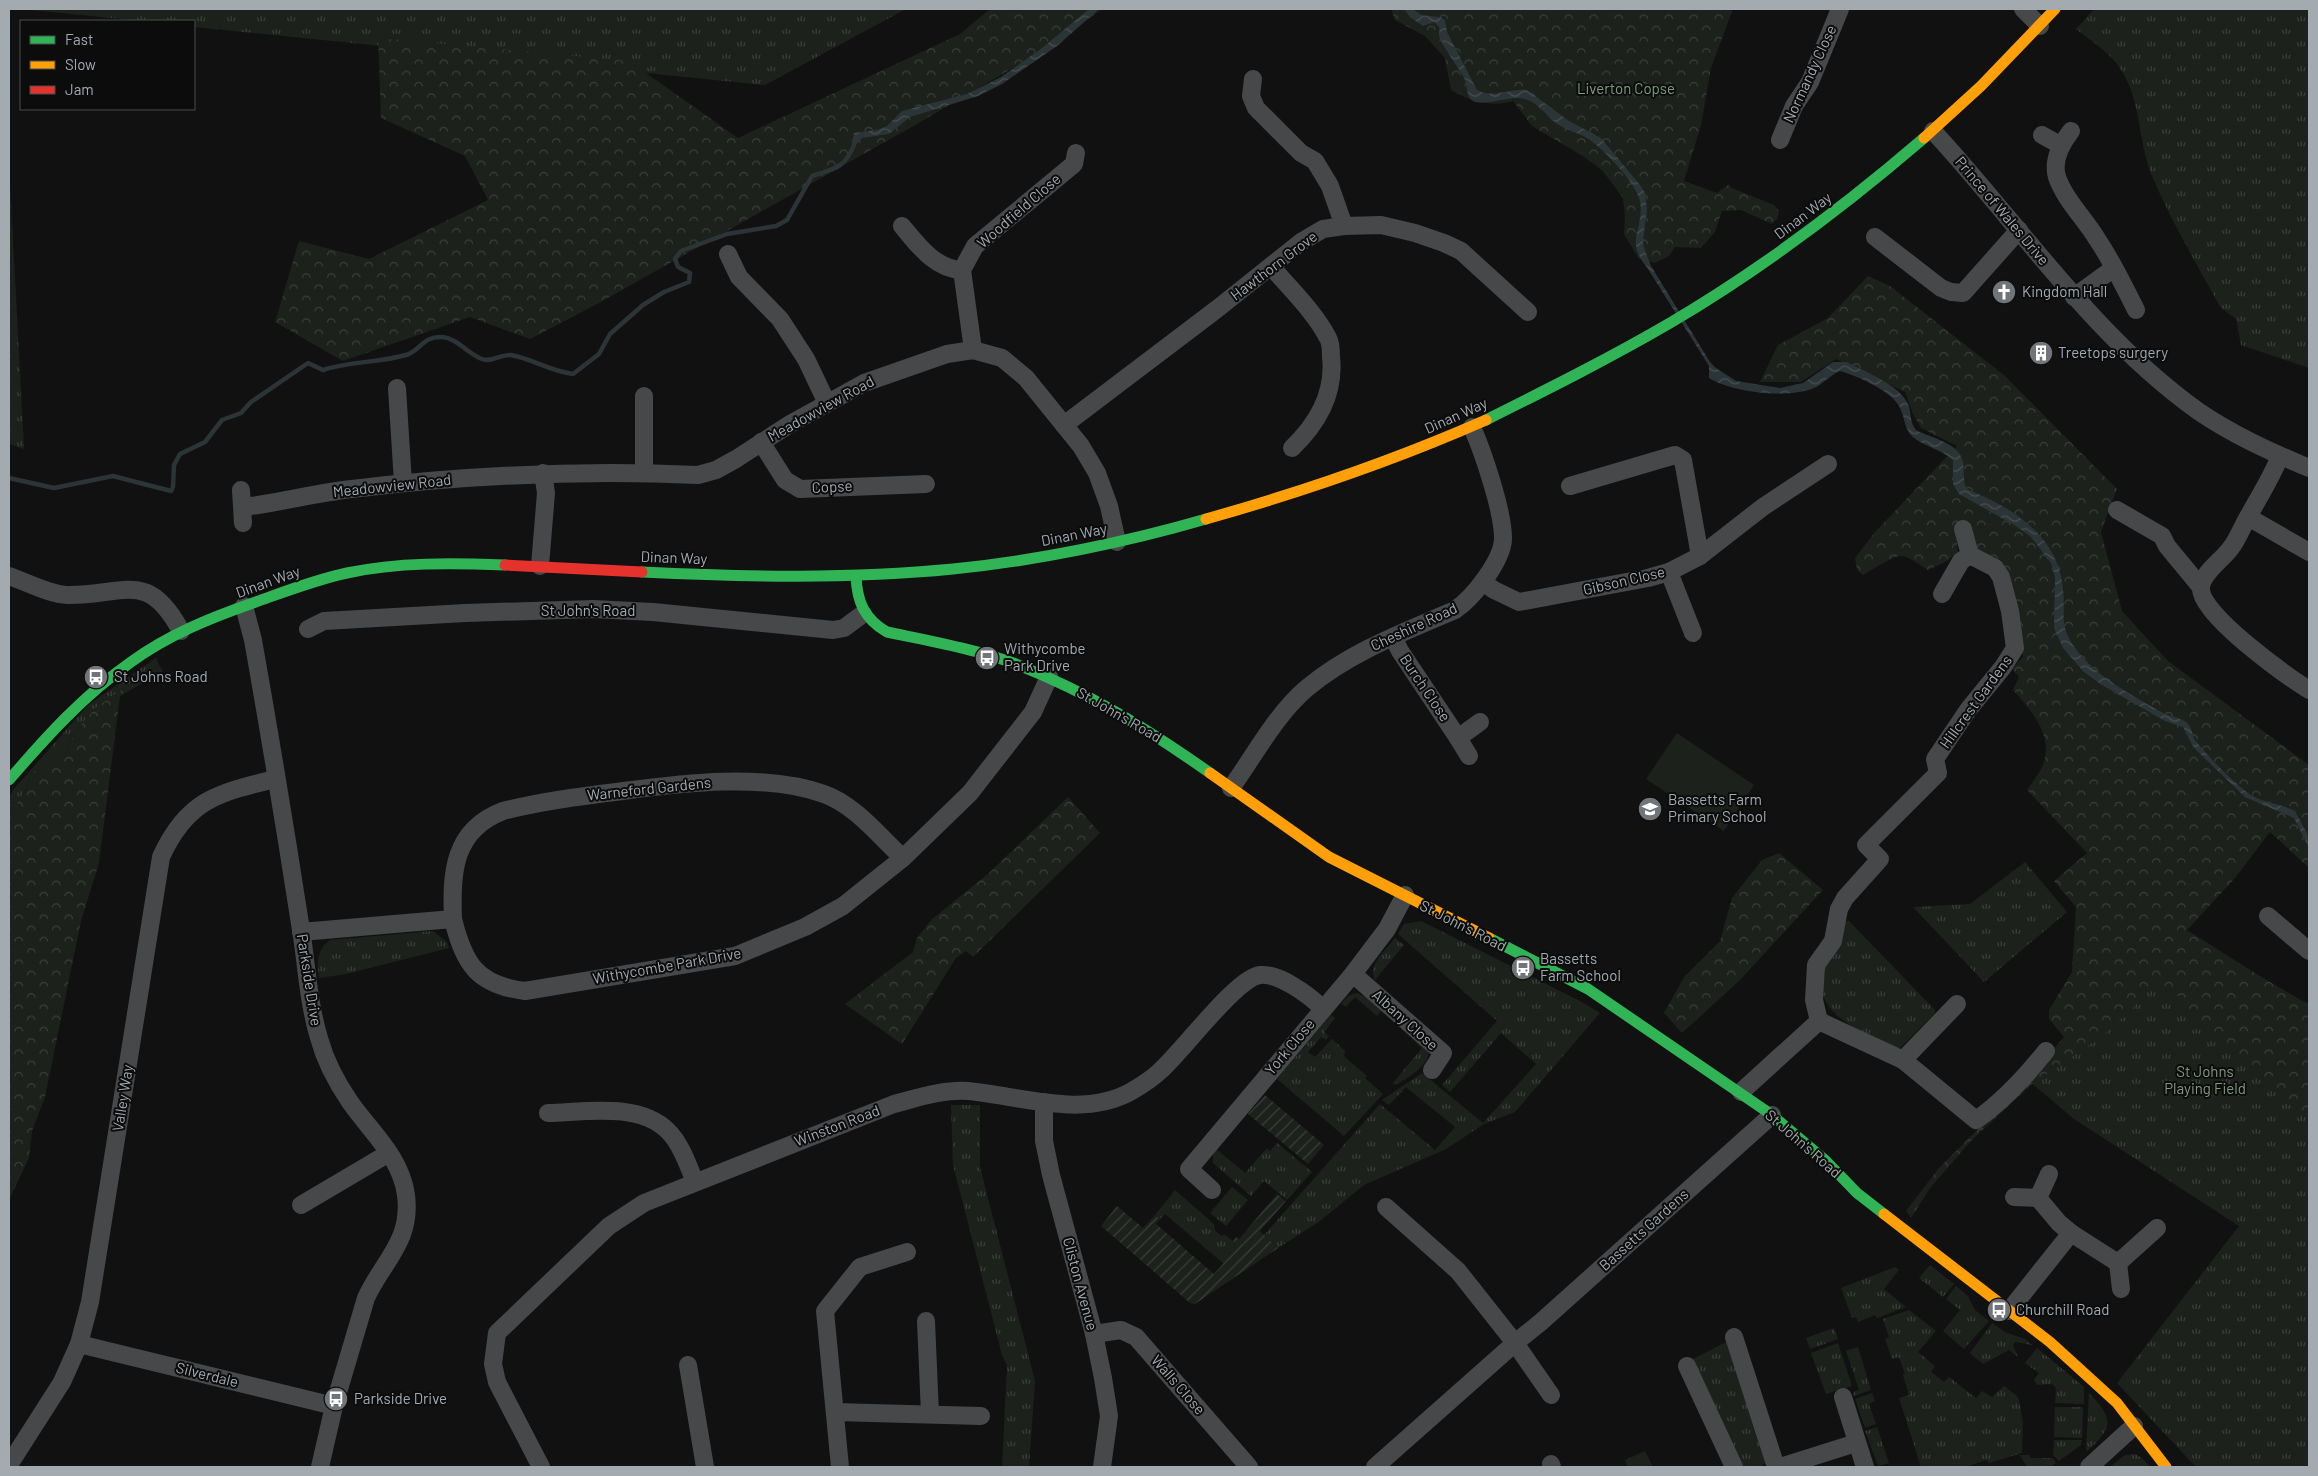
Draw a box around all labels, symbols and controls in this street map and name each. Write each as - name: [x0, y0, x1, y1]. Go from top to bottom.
- legend: [20, 20, 195, 110]
- street label: Normandy Close: [1779, 22, 1840, 125]
- text: Fast: [65, 30, 93, 48]
- text: Slow: [65, 55, 96, 73]
- park label: Liverton Copse: [1577, 79, 1675, 97]
- text: Jam: [65, 80, 94, 98]
- street label: Prince of Wales Drive: [1952, 152, 2053, 268]
- street label: Woodfield Close: [973, 169, 1064, 251]
- street label: Dinan Way: [1770, 188, 1835, 243]
- street label: Hawthorn Grove: [1227, 227, 1320, 304]
- church icon: Kingdom Hall: [1991, 279, 2017, 305]
- place label: Kingdom Hall: [2022, 282, 2107, 300]
- building icon: Treetops surgery: [2028, 340, 2054, 366]
- place label: Treetops surgery: [2058, 343, 2168, 361]
- street label: Meadowview Road: [764, 371, 877, 445]
- street label: Dinan Way: [1421, 393, 1490, 437]
- street label: Meadowview Road: [332, 470, 452, 500]
- street label: Copse: [811, 476, 853, 496]
- street label: Dinan Way: [1039, 519, 1108, 549]
- street label: Dinan Way: [640, 547, 708, 567]
- street label: Dinan Way: [233, 561, 302, 601]
- street label: Gibson Close: [1581, 562, 1667, 598]
- street label: Cheshire Road: [1367, 598, 1460, 654]
- street label: St John's Road: [541, 601, 635, 619]
- place label: Withycombe Park Drive: [1004, 639, 1085, 674]
- bus stop icon: Withycombe Park Drive: [974, 645, 1000, 671]
- street label: Burch Close: [1397, 650, 1455, 725]
- street label: Hillcrest Gardens: [1935, 651, 2015, 752]
- bus stop icon: St Johns Road: [83, 664, 109, 690]
- place label: St Johns Road: [114, 667, 208, 685]
- street label: St John's Road: [1074, 683, 1165, 746]
- street label: Warneford Gardens: [586, 773, 712, 803]
- place label: Bassetts Farm Primary School: [1668, 790, 1766, 825]
- school or university icon: Bassetts Farm Primary School: [1637, 796, 1663, 822]
- street label: St John's Road: [1417, 896, 1510, 955]
- street label: Parkside Drive: [294, 932, 326, 1027]
- street label: Withycombe Park Drive: [591, 943, 742, 987]
- place label: Bassetts Farm School: [1540, 949, 1621, 984]
- bus stop icon: Bassetts Farm School: [1510, 955, 1536, 981]
- street label: Albany Close: [1369, 985, 1442, 1053]
- street label: York Close: [1261, 1015, 1318, 1078]
- park label: St Johns Playing Field: [2164, 1062, 2246, 1097]
- street label: Valley Way: [108, 1063, 136, 1133]
- street label: Winston Road: [791, 1101, 882, 1150]
- street label: St John's Road: [1762, 1105, 1845, 1181]
- street label: Bassetts Gardens: [1595, 1184, 1692, 1274]
- street label: Cliston Avenue: [1060, 1235, 1102, 1332]
- bus stop icon: Churchill Road: [1986, 1297, 2012, 1323]
- place label: Churchill Road: [2016, 1300, 2109, 1318]
- street label: Walls Close: [1148, 1351, 1210, 1418]
- street label: Silverdale: [174, 1358, 240, 1390]
- bus stop icon: Parkside Drive: [323, 1386, 349, 1412]
- place label: Parkside Drive: [354, 1389, 447, 1407]

